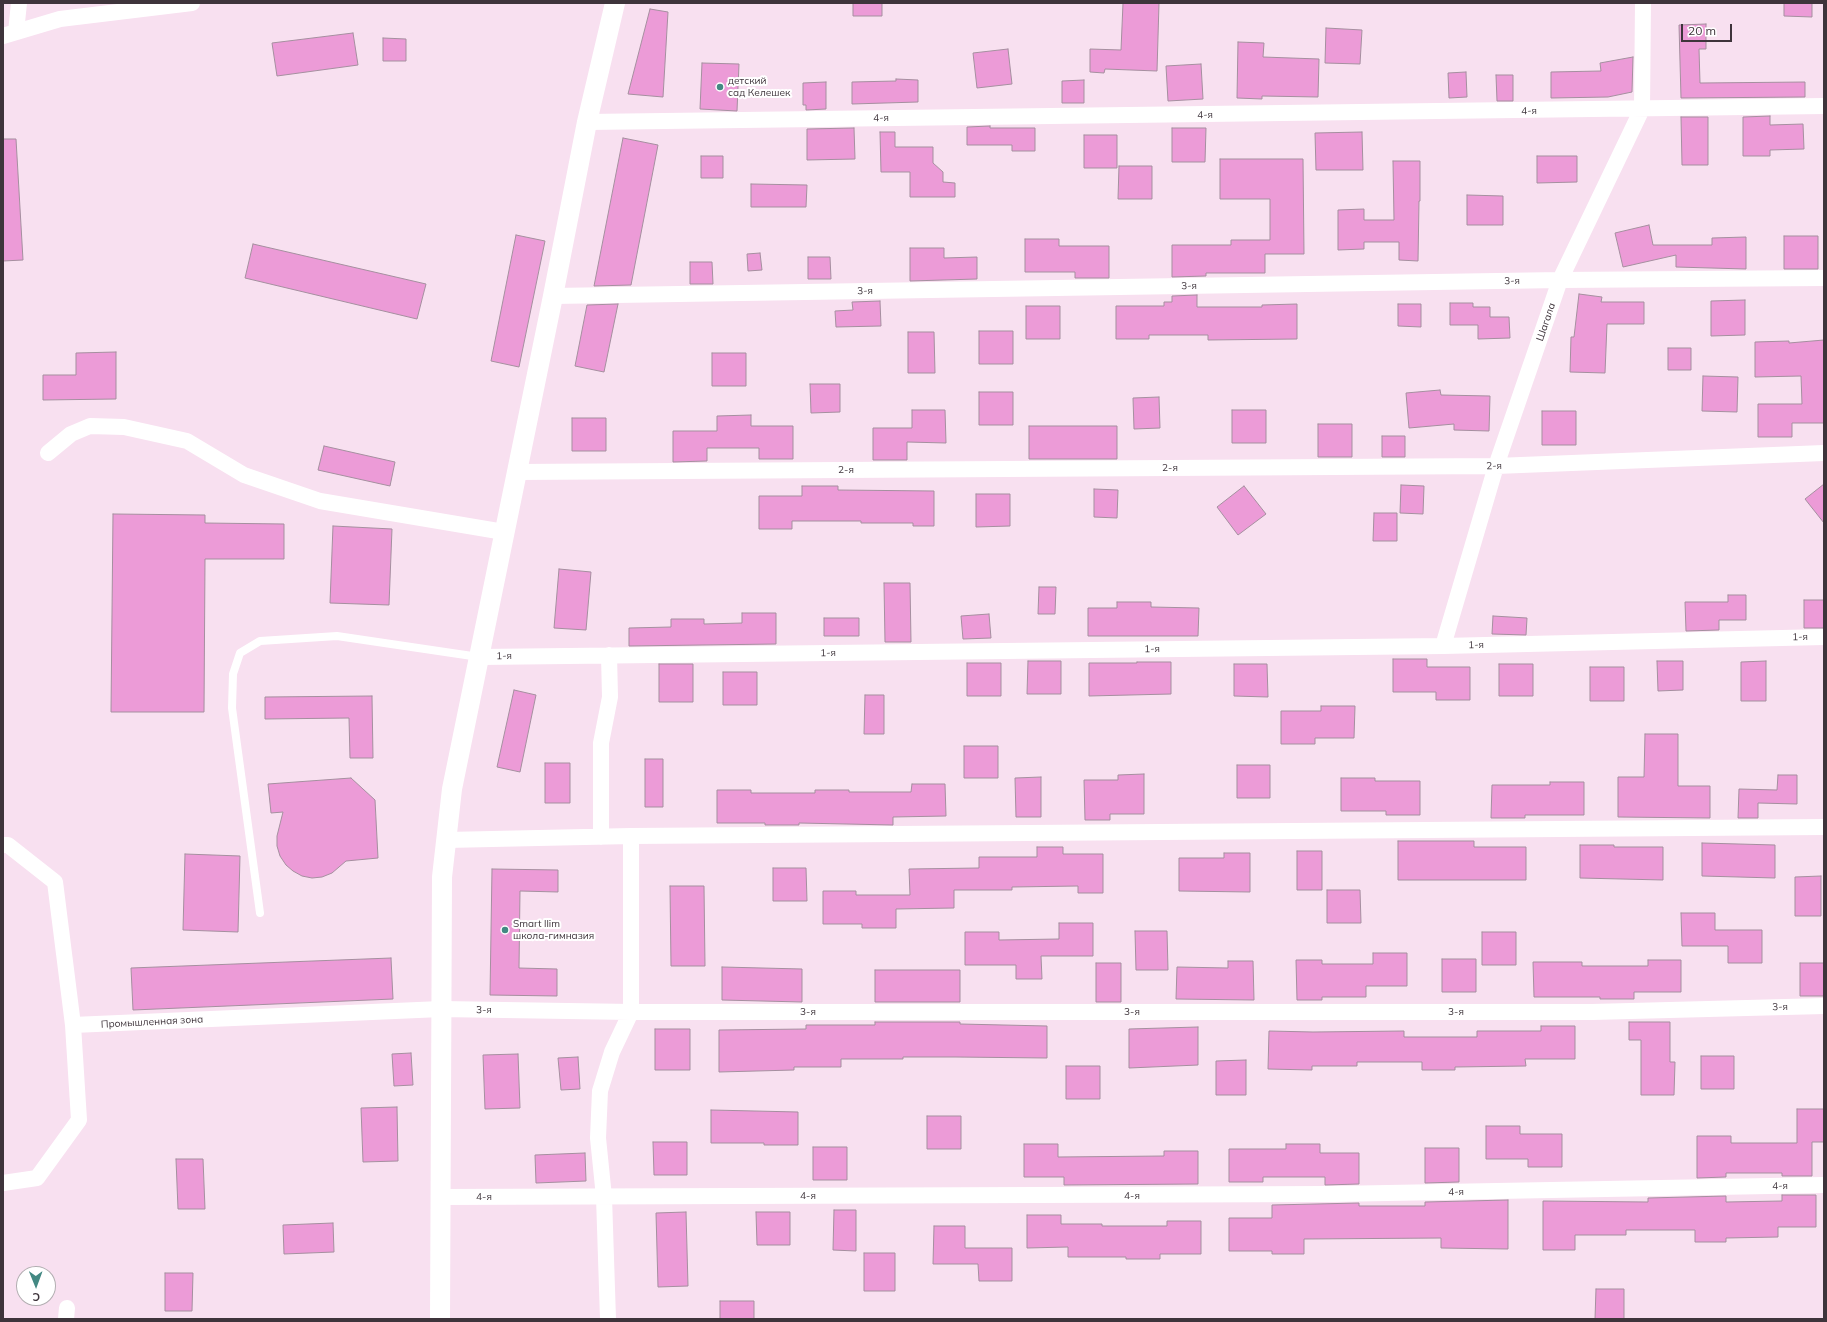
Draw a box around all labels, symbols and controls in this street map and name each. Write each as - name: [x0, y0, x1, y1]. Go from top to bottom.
- scale bar: [1683, 16, 1734, 42]
- text: 20 m: [1688, 23, 1716, 38]
- place label: детский сад Келешек: [728, 75, 790, 98]
- marker: детский сад Келешек: [715, 82, 725, 92]
- street label: 4-я: [1521, 105, 1537, 117]
- street label: 4-я: [1197, 109, 1213, 121]
- street label: 4-я: [873, 112, 889, 124]
- street label: 3-я: [1504, 275, 1520, 287]
- street label: 3-я: [1181, 280, 1197, 292]
- street label: 3-я: [857, 285, 873, 297]
- street label: Шагала: [1534, 301, 1558, 343]
- street label: 2-я: [1486, 460, 1502, 472]
- street label: 2-я: [1162, 462, 1178, 474]
- street label: 2-я: [838, 464, 854, 476]
- street label: 1-я: [1792, 631, 1808, 643]
- street label: 1-я: [1468, 639, 1484, 651]
- street label: 1-я: [1144, 643, 1160, 655]
- street label: 1-я: [820, 647, 836, 659]
- street label: 1-я: [496, 650, 512, 662]
- place label: Smart llim школа-гимназия: [513, 918, 594, 942]
- marker: Smart llim школа-гимназия: [500, 925, 510, 935]
- street label: 3-я: [1772, 1001, 1788, 1013]
- street label: 3-я: [476, 1004, 492, 1016]
- street label: 3-я: [800, 1006, 816, 1018]
- street label: 3-я: [1124, 1006, 1140, 1018]
- street label: 3-я: [1448, 1006, 1464, 1018]
- street label: Промышленная зона: [101, 1013, 203, 1031]
- street label: 4-я: [1772, 1180, 1788, 1192]
- street label: 4-я: [1448, 1186, 1464, 1198]
- street label: 4-я: [800, 1190, 816, 1202]
- street label: 4-я: [1124, 1190, 1140, 1202]
- street label: 4-я: [476, 1191, 492, 1203]
- north arrow: [16, 1266, 56, 1306]
- text: С: [32, 1290, 40, 1304]

